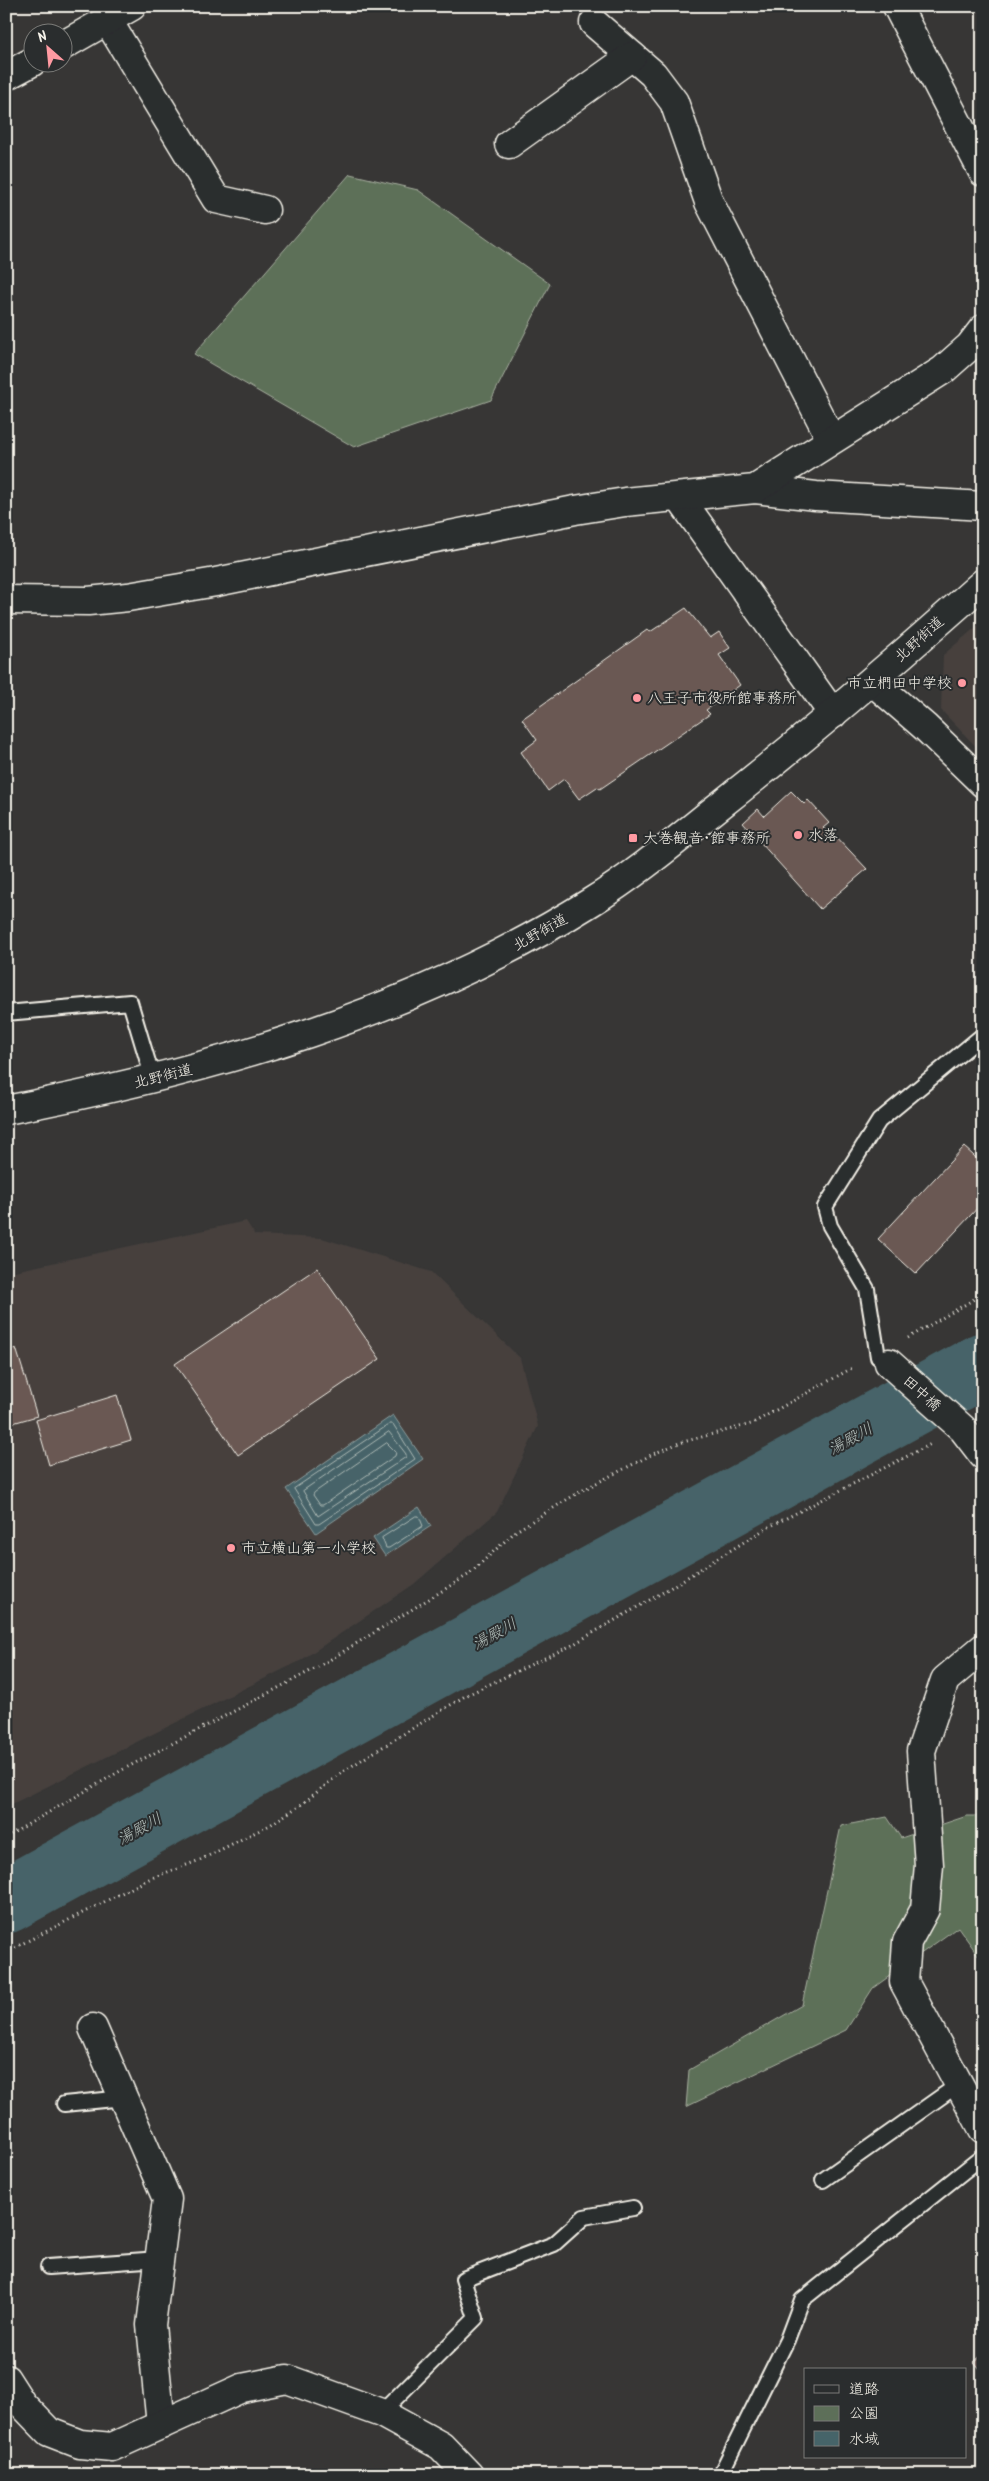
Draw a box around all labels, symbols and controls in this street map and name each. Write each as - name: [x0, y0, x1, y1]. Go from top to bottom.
- north arrow: [22, 22, 72, 72]
- text: N: [34, 25, 52, 49]
- street label: 北野街道: [889, 611, 950, 669]
- place label: 市立椚田中学校: [847, 672, 952, 696]
- marker: 市立椚田中学校: [956, 677, 968, 689]
- place label: 八王子市役所館事務所: [647, 687, 797, 711]
- marker: 八王子市役所館事務所: [631, 692, 643, 704]
- place label: 水落: [808, 824, 838, 848]
- place label: 大巻観音･館事務所: [643, 827, 771, 851]
- marker: 水落: [792, 829, 804, 841]
- marker: 大巻観音･館事務所: [627, 832, 639, 844]
- street label: 北野街道: [508, 908, 573, 958]
- street label: 北野街道: [131, 1058, 195, 1096]
- street label: 田中橋: [897, 1370, 946, 1418]
- water label: 湯殿川: [824, 1417, 878, 1462]
- place label: 市立横山第一小学校: [241, 1537, 376, 1561]
- marker: 市立横山第一小学校: [225, 1542, 237, 1554]
- water label: 湯殿川: [468, 1612, 522, 1657]
- water label: 湯殿川: [113, 1807, 167, 1852]
- legend: [804, 2368, 966, 2458]
- text: 道路: [849, 2378, 879, 2402]
- text: 公園: [849, 2402, 879, 2426]
- text: 水域: [849, 2428, 879, 2452]

